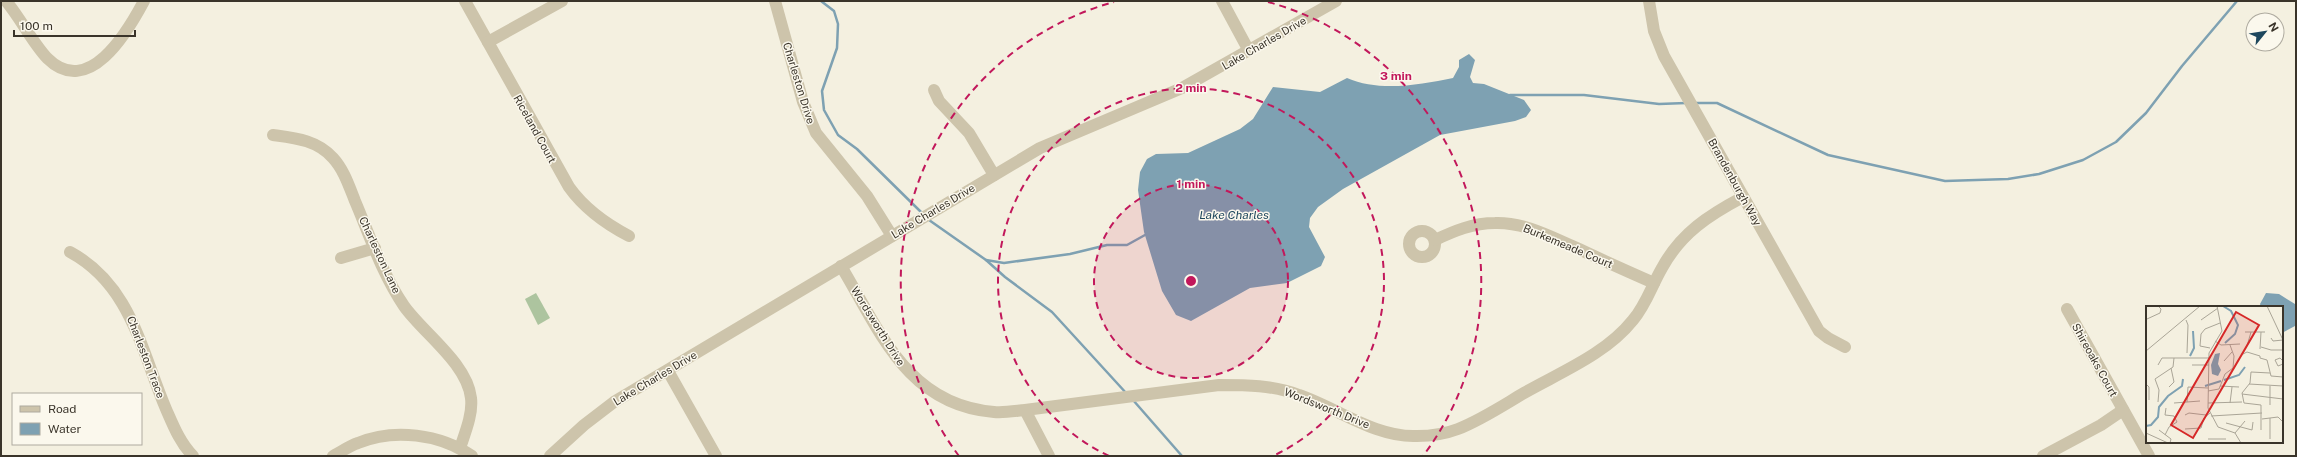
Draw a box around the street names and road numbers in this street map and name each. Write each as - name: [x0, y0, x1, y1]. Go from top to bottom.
- street label: Lake Charles Drive: [1220, 14, 1308, 72]
- street label: Charleston Drive: [781, 41, 817, 125]
- street label: Riceland Court: [511, 93, 559, 165]
- street label: Brandenburgh Way: [1706, 136, 1764, 228]
- street label: Lake Charles Drive: [889, 181, 977, 241]
- street label: Charleston Lane: [357, 215, 403, 295]
- street label: Burkemeade Court: [1521, 222, 1615, 270]
- street label: Wordsworth Drive: [849, 284, 907, 368]
- street label: Charleston Trace: [125, 314, 167, 400]
- street label: Shireoaks Court: [2070, 321, 2120, 399]
- street label: Lake Charles Drive: [611, 348, 699, 408]
- street label: Wordsworth Drive: [1283, 385, 1371, 431]

